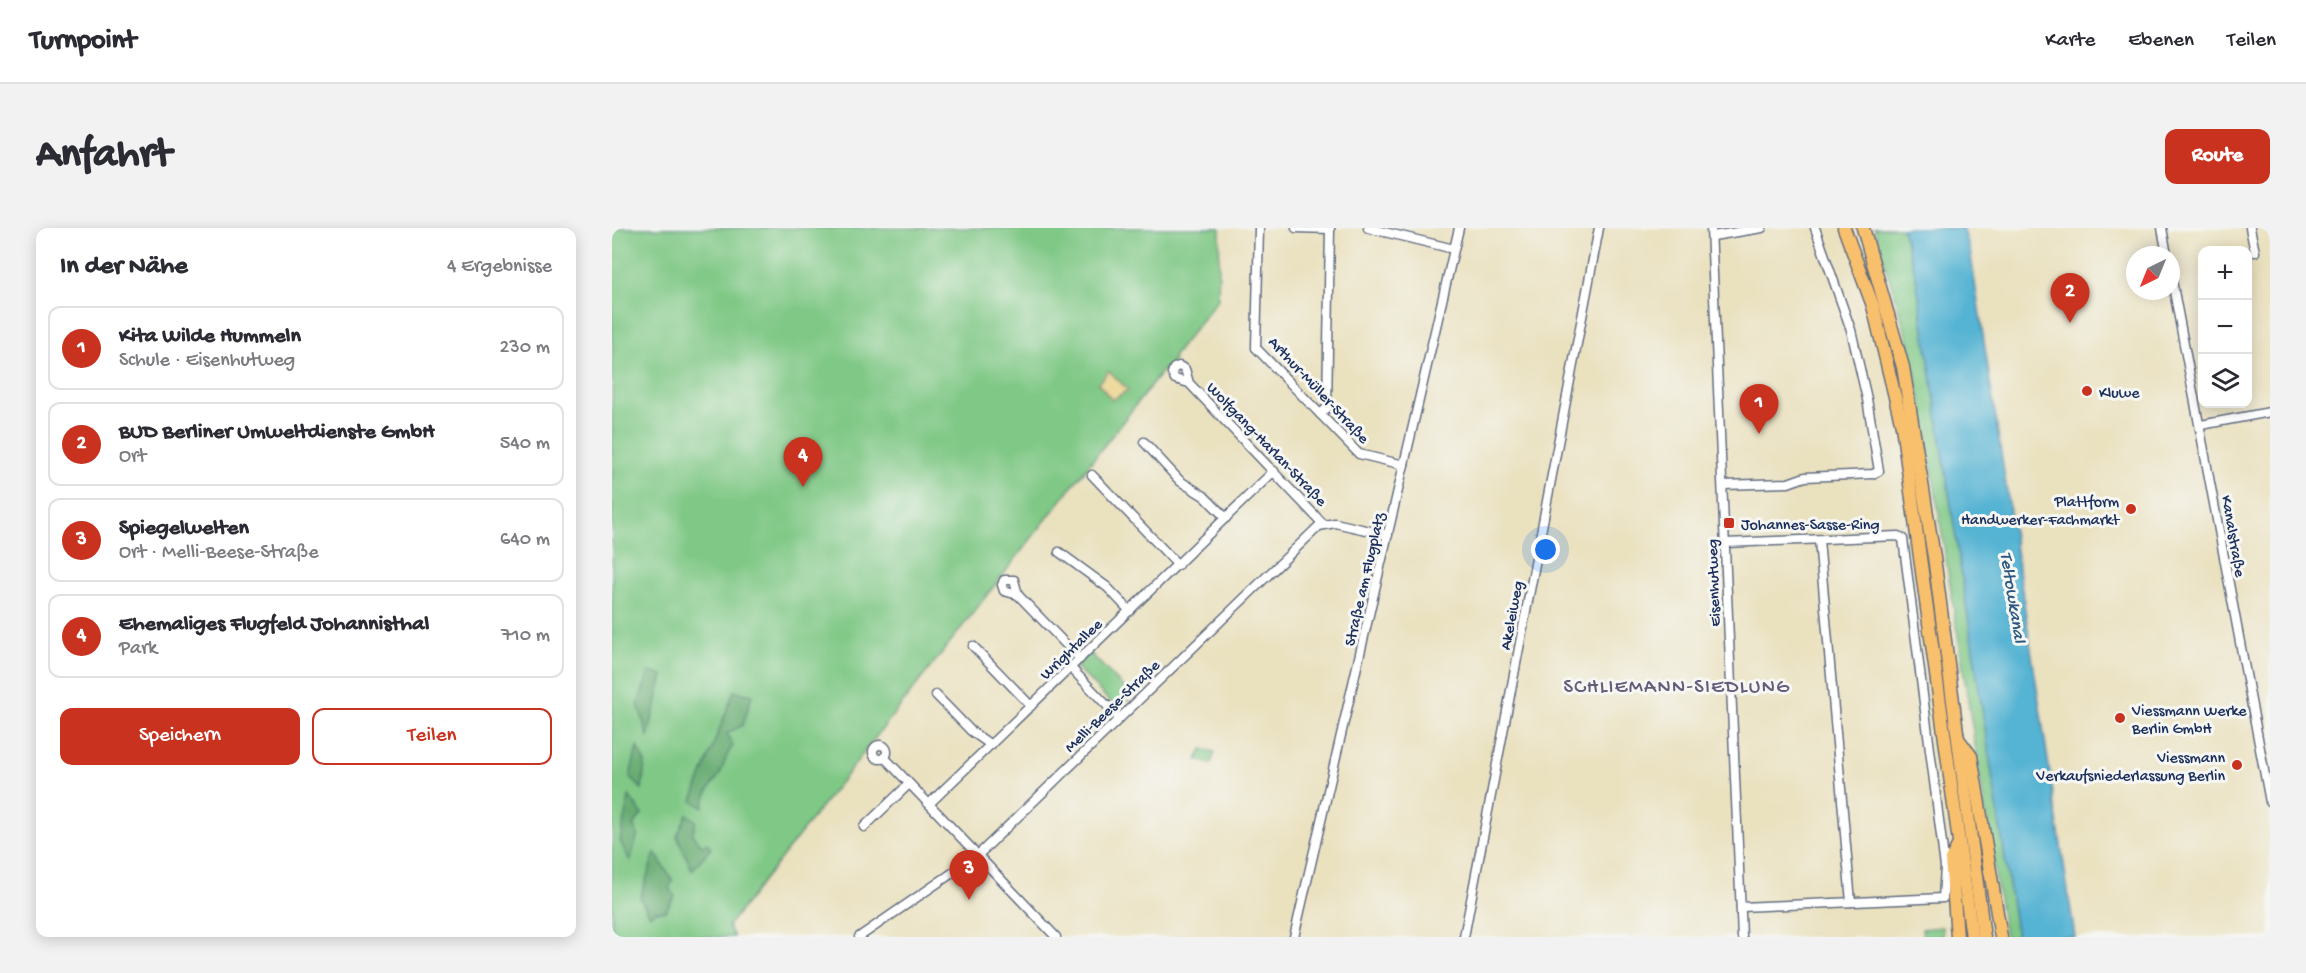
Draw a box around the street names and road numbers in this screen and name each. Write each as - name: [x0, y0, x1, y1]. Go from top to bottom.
- street label: Arthur-Müller-Straße: [1263, 334, 1372, 449]
- street label: Wolfgang-Harlan-Straße: [1201, 379, 1330, 512]
- street label: Kanalstraße: [2215, 494, 2248, 580]
- street label: Straße am Flugplatz: [1342, 510, 1391, 648]
- street label: Eisenhutweg: [1704, 539, 1727, 627]
- street label: Akeleiweg: [1497, 580, 1529, 652]
- street label: Wrightallee: [1037, 616, 1108, 685]
- street label: Melli-Beese-Straße: [1062, 657, 1166, 758]

